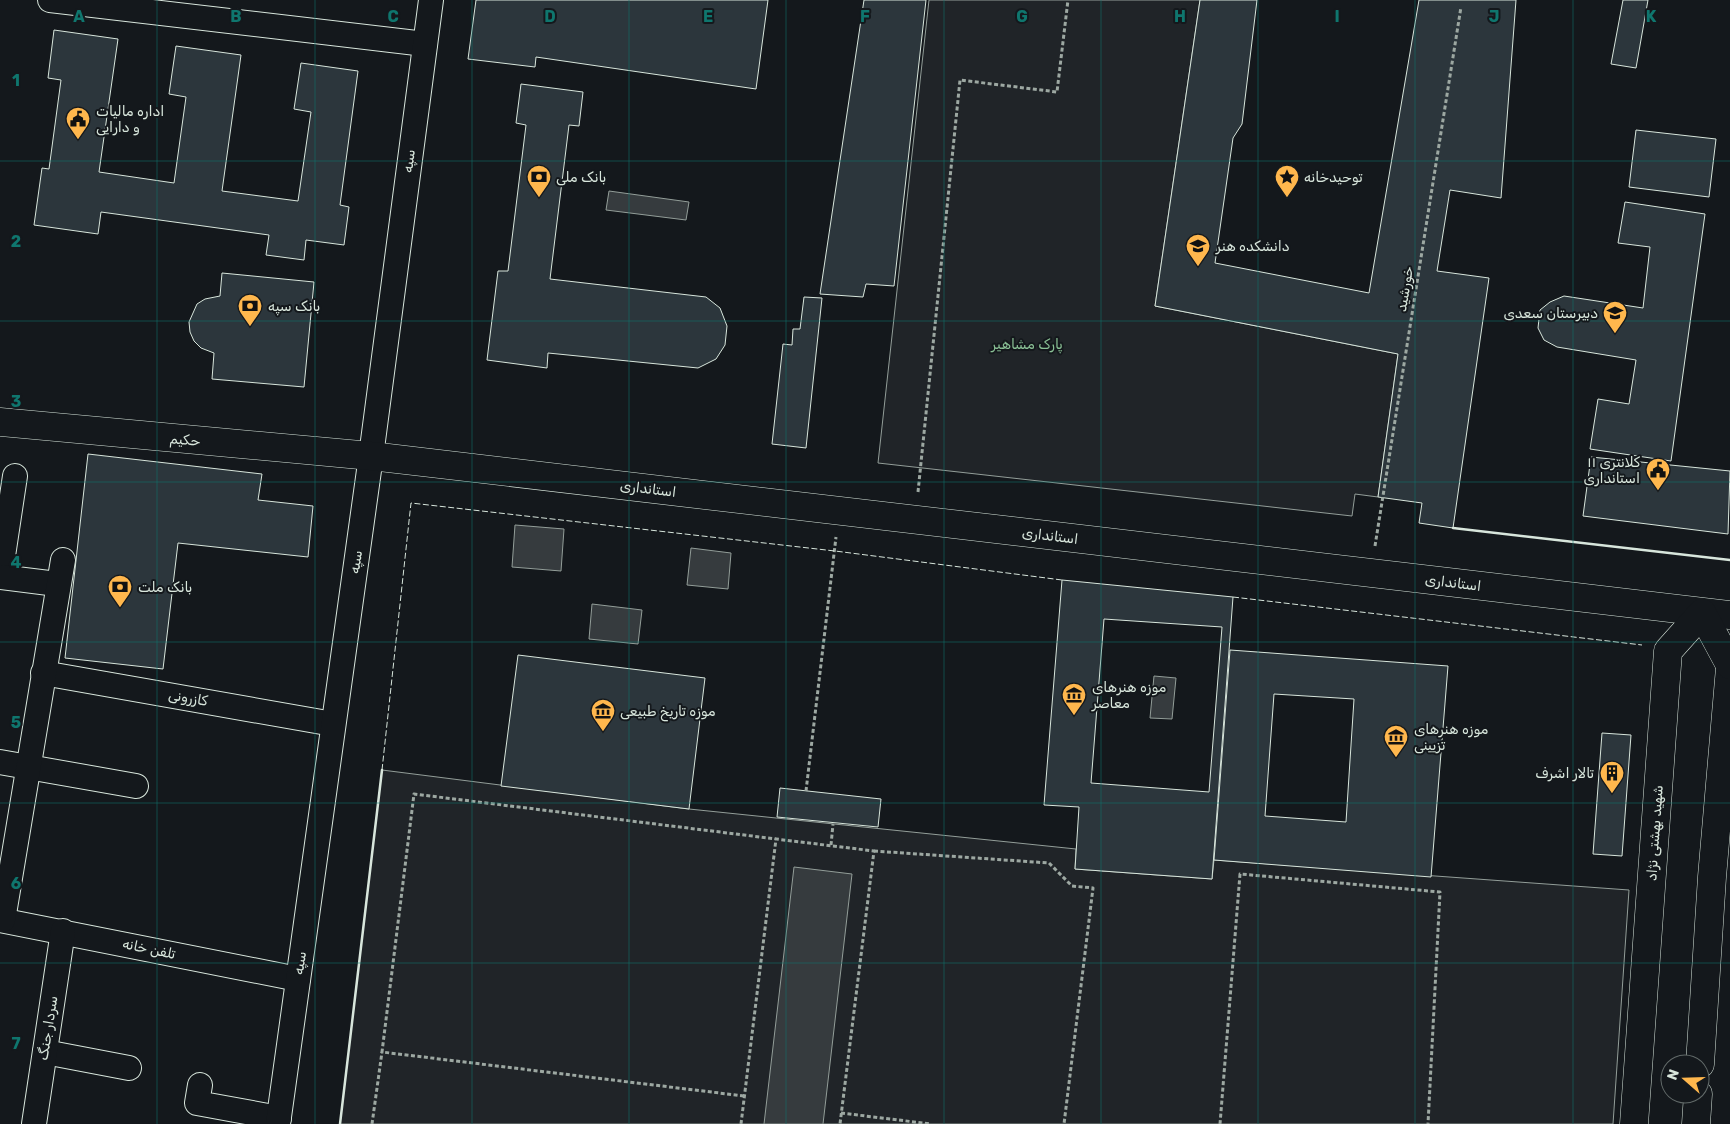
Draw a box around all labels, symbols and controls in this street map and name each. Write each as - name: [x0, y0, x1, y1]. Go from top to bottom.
- text: A: [73, 7, 85, 26]
- text: B: [230, 7, 242, 26]
- text: C: [387, 7, 399, 26]
- text: D: [544, 7, 556, 26]
- text: E: [703, 7, 713, 26]
- text: F: [860, 7, 870, 26]
- text: G: [1016, 7, 1028, 26]
- text: H: [1174, 7, 1186, 26]
- text: I: [1334, 7, 1340, 26]
- text: J: [1489, 7, 1499, 26]
- text: K: [1646, 7, 1657, 26]
- text: 1: [12, 71, 20, 90]
- place label: اداره مالیات و دارایی: [96, 103, 164, 136]
- public building icon: اداره مالیات و دارایی: [65, 106, 91, 140]
- street label: سپه: [399, 148, 420, 174]
- bank icon: بانک ملی: [526, 164, 552, 198]
- place icon: توحیدخانه: [1274, 164, 1300, 198]
- place label: بانک ملی: [556, 169, 606, 186]
- place label: توحیدخانه: [1304, 169, 1363, 186]
- text: 2: [11, 232, 21, 251]
- school or university icon: دانشکده هنر: [1185, 233, 1211, 267]
- place label: دانشکده هنر: [1215, 238, 1290, 255]
- street label: خورشید: [1393, 265, 1417, 313]
- bank icon: بانک سپه: [237, 293, 263, 327]
- place label: بانک سپه: [268, 298, 320, 316]
- school or university icon: دبیرستان سعدی: [1602, 300, 1628, 334]
- place label: دبیرستان سعدی: [1503, 305, 1598, 322]
- park label: پارک مشاهیر: [990, 336, 1063, 354]
- text: 3: [11, 392, 21, 411]
- street label: حکیم: [169, 430, 201, 450]
- place label: کلانتری ۱۱ استانداری: [1584, 454, 1641, 487]
- public building icon: کلانتری ۱۱ استانداری: [1645, 457, 1671, 491]
- street label: استانداری: [619, 477, 677, 501]
- street label: استانداری: [1021, 524, 1079, 548]
- street label: سپه: [346, 549, 367, 575]
- text: 4: [11, 553, 22, 572]
- street label: استانداری: [1424, 571, 1482, 595]
- bank icon: بانک ملت: [107, 574, 133, 608]
- place label: بانک ملت: [138, 579, 192, 596]
- place label: موزه هنرهای معاصر: [1091, 679, 1166, 712]
- museum icon: موزه هنرهای معاصر: [1061, 682, 1087, 716]
- street label: کازرونی: [167, 686, 210, 710]
- museum icon: موزه تاریخ طبیعی: [590, 698, 616, 732]
- place label: موزه تاریخ طبیعی: [620, 703, 716, 722]
- text: 5: [11, 713, 21, 732]
- place label: موزه هنرهای تزیینی: [1414, 721, 1488, 754]
- museum icon: موزه هنرهای تزیینی: [1383, 724, 1409, 758]
- building icon: تالار اشرف: [1599, 760, 1625, 794]
- place label: تالار اشرف: [1535, 765, 1594, 782]
- street label: شهید بهشتی نژاد: [1643, 785, 1667, 881]
- text: 6: [11, 874, 21, 893]
- street label: تلفن خانه: [121, 935, 177, 963]
- street label: سپه: [290, 950, 311, 976]
- street label: سردار جنگ: [35, 994, 61, 1062]
- text: 7: [11, 1034, 21, 1053]
- north arrow: [1660, 1054, 1710, 1104]
- text: N: [1664, 1067, 1683, 1082]

